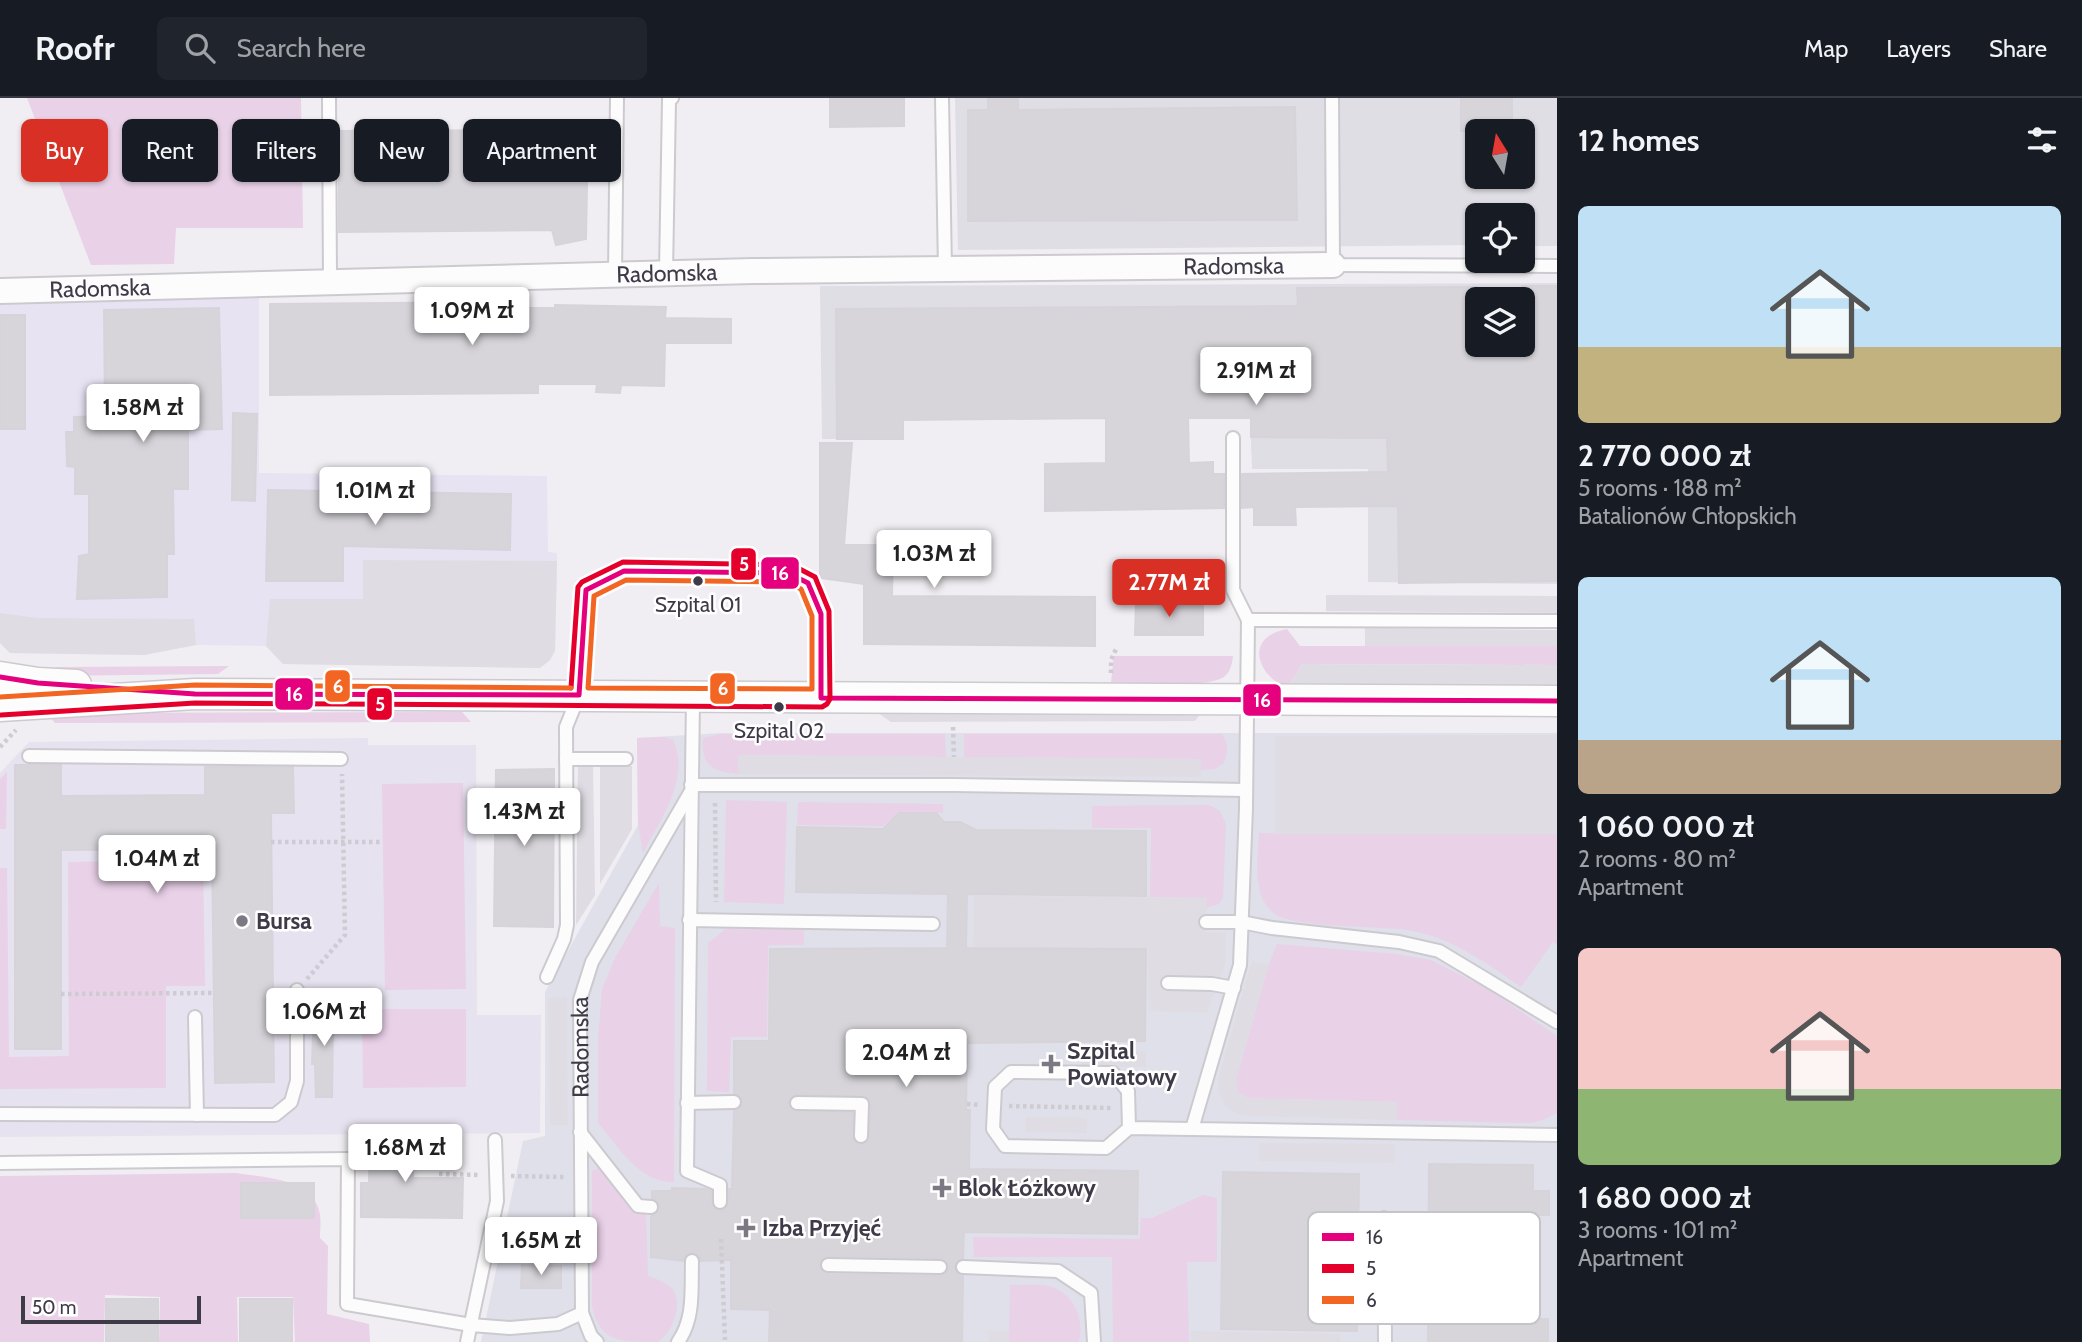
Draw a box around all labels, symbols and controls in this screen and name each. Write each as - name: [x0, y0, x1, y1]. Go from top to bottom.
- search box: [157, 17, 647, 80]
- text: Roofr: [35, 28, 115, 68]
- icon: search: [181, 29, 219, 67]
- text: Search here: [237, 32, 366, 64]
- text: Map: [1804, 34, 1848, 63]
- text: Layers: [1886, 34, 1951, 63]
- text: Share: [1989, 34, 2047, 63]
- chip: Buy: [21, 119, 108, 182]
- chip: Rent: [122, 119, 218, 182]
- chip: Filters: [232, 119, 340, 182]
- chip: New: [354, 119, 449, 182]
- chip: Apartment: [463, 119, 621, 182]
- north arrow: [1465, 119, 1535, 189]
- map controls: [1465, 119, 1535, 357]
- icon: filters: [2023, 121, 2061, 159]
- text: 12 homes: [1578, 122, 1700, 159]
- button: locate: [1465, 203, 1535, 273]
- icon: home: [1757, 251, 1883, 377]
- street label: Radomska: [1183, 252, 1284, 281]
- street label: Radomska: [616, 258, 718, 289]
- street label: Radomska: [49, 273, 151, 304]
- button: layers: [1465, 287, 1535, 357]
- pin: 1.09M zł: [400, 288, 544, 347]
- text: 1.09M zł: [430, 296, 514, 324]
- pin: 2.91M zł: [1184, 348, 1328, 407]
- text: 2.91M zł: [1216, 356, 1296, 384]
- pin: 1.58M zł: [71, 384, 215, 444]
- text: 1.58M zł: [103, 393, 183, 421]
- text: 2 770 000 zł: [1578, 437, 1751, 474]
- pin: 1.01M zł: [303, 468, 447, 527]
- text: 5 rooms · 188 m²: [1578, 474, 1742, 502]
- text: 1.01M zł: [335, 476, 415, 504]
- text: Batalionów Chłopskich: [1578, 502, 1797, 530]
- pin: 1.03M zł: [862, 531, 1006, 590]
- text: 1.03M zł: [892, 539, 976, 567]
- line badge: 5: [730, 547, 757, 581]
- text: 5: [739, 553, 749, 576]
- line badge: 16: [760, 556, 800, 590]
- pin: 2.77M zł: [1097, 560, 1241, 619]
- text: 16: [771, 562, 789, 585]
- text: 2.77M zł: [1128, 568, 1210, 596]
- marker: Szpital 01: [691, 574, 705, 588]
- place label: Szpital 01: [655, 592, 741, 617]
- icon: home: [1757, 622, 1883, 748]
- line badge: 6: [324, 669, 351, 703]
- line badge: 6: [709, 672, 736, 705]
- text: 6: [333, 675, 343, 698]
- line badge: 16: [274, 677, 314, 711]
- text: 6: [718, 677, 728, 700]
- text: 16: [285, 683, 303, 706]
- line badge: 16: [1242, 683, 1282, 717]
- line badge: 5: [366, 687, 393, 721]
- text: 16: [1253, 689, 1271, 712]
- text: 5: [375, 693, 385, 716]
- marker: Szpital 02: [772, 700, 786, 714]
- place label: Szpital 02: [734, 718, 824, 743]
- pin: 1.43M zł: [452, 788, 596, 848]
- text: 1.43M zł: [483, 797, 565, 825]
- text: 1 060 000 zł: [1578, 808, 1754, 845]
- pin: 1.04M zł: [85, 836, 229, 895]
- text: 1.04M zł: [114, 844, 200, 872]
- text: 2 rooms · 80 m²: [1578, 845, 1736, 873]
- text: Apartment: [1578, 873, 1683, 901]
- place label: Bursa: [256, 907, 312, 935]
- marker: Bursa: [234, 913, 250, 929]
- pin: 1.06M zł: [252, 988, 396, 1048]
- icon: home: [1757, 993, 1883, 1119]
- text: 1.06M zł: [282, 997, 366, 1025]
- street label: Radomska: [566, 997, 595, 1098]
- pin: 2.04M zł: [834, 1030, 978, 1089]
- place label: Szpital Powiatowy: [1067, 1037, 1177, 1091]
- text: 2.04M zł: [862, 1038, 950, 1066]
- marker: Szpital Powiatowy: [1041, 1054, 1061, 1074]
- pin: 1.68M zł: [333, 1124, 477, 1184]
- text: 1.68M zł: [364, 1133, 446, 1161]
- place label: Blok Łóżkowy: [958, 1174, 1096, 1202]
- marker: Blok Łóżkowy: [932, 1178, 952, 1198]
- text: 1 680 000 zł: [1578, 1179, 1751, 1216]
- legend: [1308, 1212, 1540, 1324]
- place label: Izba Przyjęć: [762, 1214, 881, 1242]
- text: 3 rooms · 101 m²: [1578, 1216, 1737, 1244]
- pin: 1.65M zł: [469, 1218, 613, 1277]
- marker: Izba Przyjęć: [736, 1218, 756, 1238]
- text: 1.65M zł: [501, 1226, 581, 1254]
- text: 16: [1366, 1226, 1383, 1249]
- text: Apartment: [1578, 1244, 1683, 1272]
- text: 5: [1366, 1257, 1376, 1280]
- text: 6: [1366, 1289, 1377, 1312]
- scale bar: [21, 1293, 201, 1325]
- text: 50 m: [32, 1296, 76, 1319]

